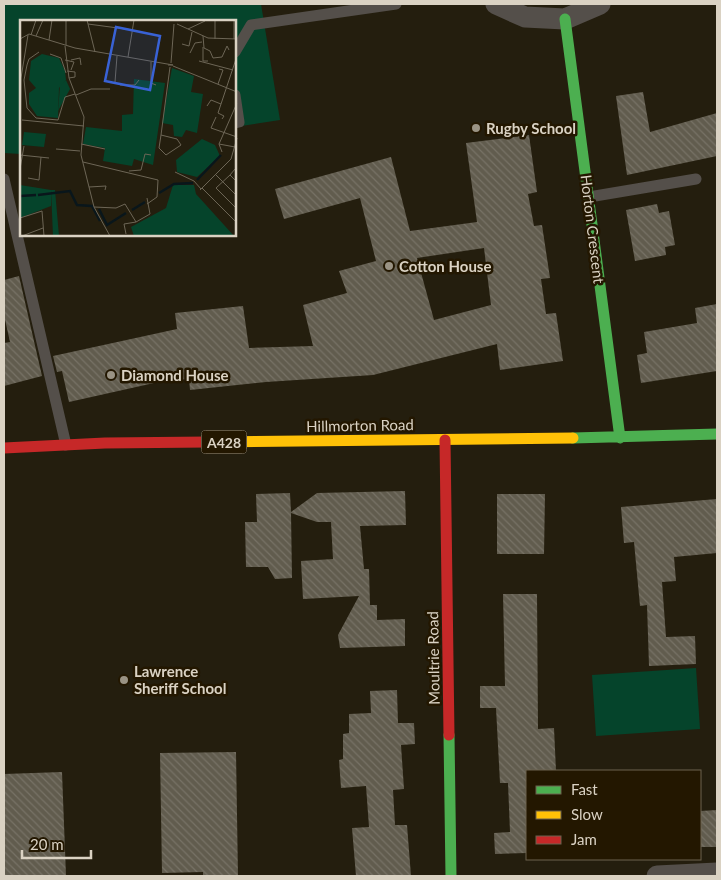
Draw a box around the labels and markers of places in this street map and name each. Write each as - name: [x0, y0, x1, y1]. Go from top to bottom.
- place label: Rugby School: [486, 119, 576, 137]
- marker: Rugby School: [470, 122, 482, 134]
- place label: Cotton House: [399, 257, 491, 275]
- marker: Cotton House: [383, 260, 395, 272]
- place label: Diamond House: [121, 366, 229, 384]
- marker: Diamond House: [105, 369, 117, 381]
- place label: Lawrence Sheriff School: [134, 662, 226, 697]
- marker: Lawrence Sheriff School: [118, 674, 130, 686]

